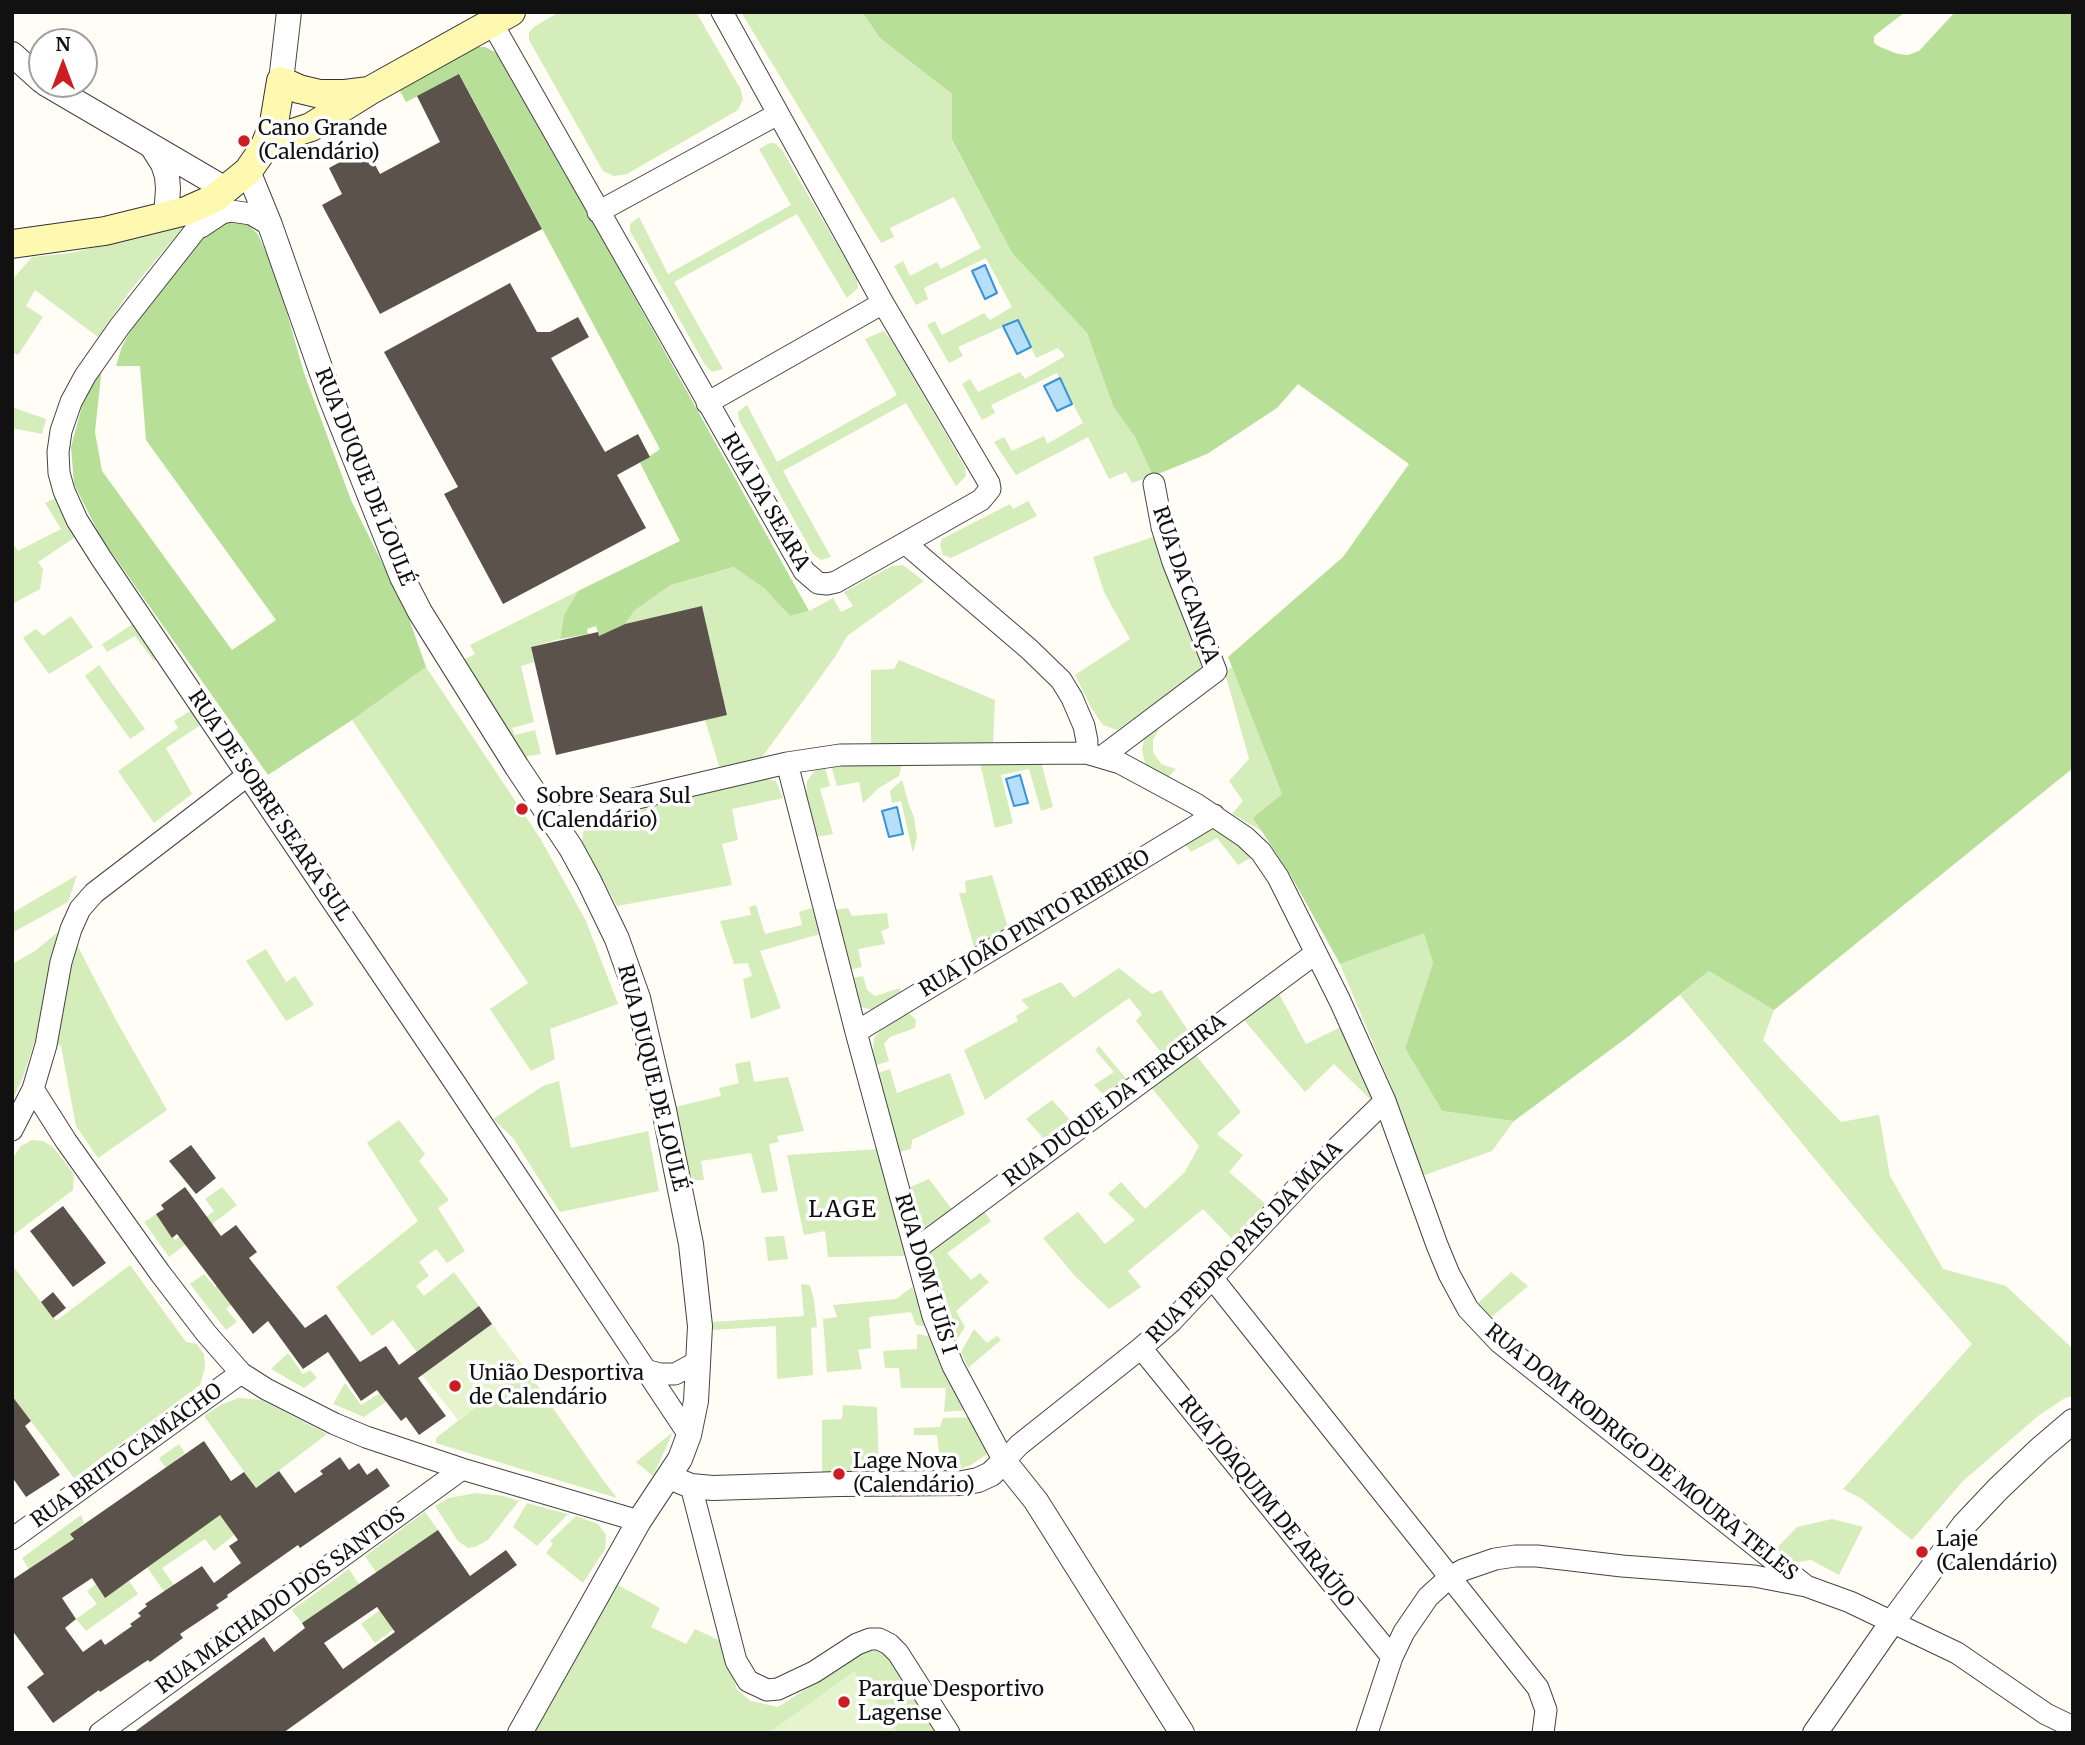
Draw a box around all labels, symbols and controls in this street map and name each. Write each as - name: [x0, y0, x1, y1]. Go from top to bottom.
- north arrow: [28, 28, 98, 98]
- text: N: [55, 32, 71, 56]
- place label: Cano Grande (Calendário): [258, 116, 387, 166]
- marker: Cano Grande (Calendário): [236, 133, 252, 149]
- street label: RUA DUQUE DE LOULÉ: [309, 365, 419, 589]
- street label: RUA DA SEARA: [715, 429, 815, 575]
- street label: RUA DA CANIÇA: [1146, 503, 1224, 667]
- street label: RUA DE SOBRE SEARA SUL: [182, 686, 356, 926]
- place label: Sobre Seara Sul (Calendário): [536, 784, 691, 834]
- marker: Sobre Seara Sul (Calendário): [514, 801, 530, 817]
- street label: RUA JOÃO PINTO RIBEIRO: [915, 845, 1155, 1003]
- street label: RUA DUQUE DE LOULÉ: [612, 962, 692, 1194]
- street label: RUA DUQUE DA TERCEIRA: [999, 1009, 1231, 1193]
- street label: RUA PEDRO PAIS DA MAIA: [1142, 1137, 1348, 1349]
- street label: RUA DOM LUÍS I: [889, 1191, 961, 1357]
- district label: LAGE: [809, 1196, 877, 1224]
- street label: RUA DOM RODRIGO DE MOURA TELES: [1480, 1319, 1802, 1587]
- place label: União Desportiva de Calendário: [469, 1361, 644, 1411]
- street label: RUA BRITO CAMACHO: [27, 1378, 227, 1534]
- marker: União Desportiva de Calendário: [447, 1378, 463, 1394]
- street label: RUA JOAQUIM DE ARAÚJO: [1173, 1391, 1359, 1613]
- place label: Lage Nova (Calendário): [853, 1449, 975, 1499]
- marker: Lage Nova (Calendário): [831, 1466, 847, 1482]
- street label: RUA MACHADO DOS SANTOS: [152, 1502, 410, 1700]
- place label: Laje (Calendário): [1936, 1527, 2058, 1577]
- marker: Laje (Calendário): [1914, 1544, 1930, 1560]
- place label: Parque Desportivo Lagense: [858, 1677, 1044, 1727]
- marker: Parque Desportivo Lagense: [836, 1694, 852, 1710]

